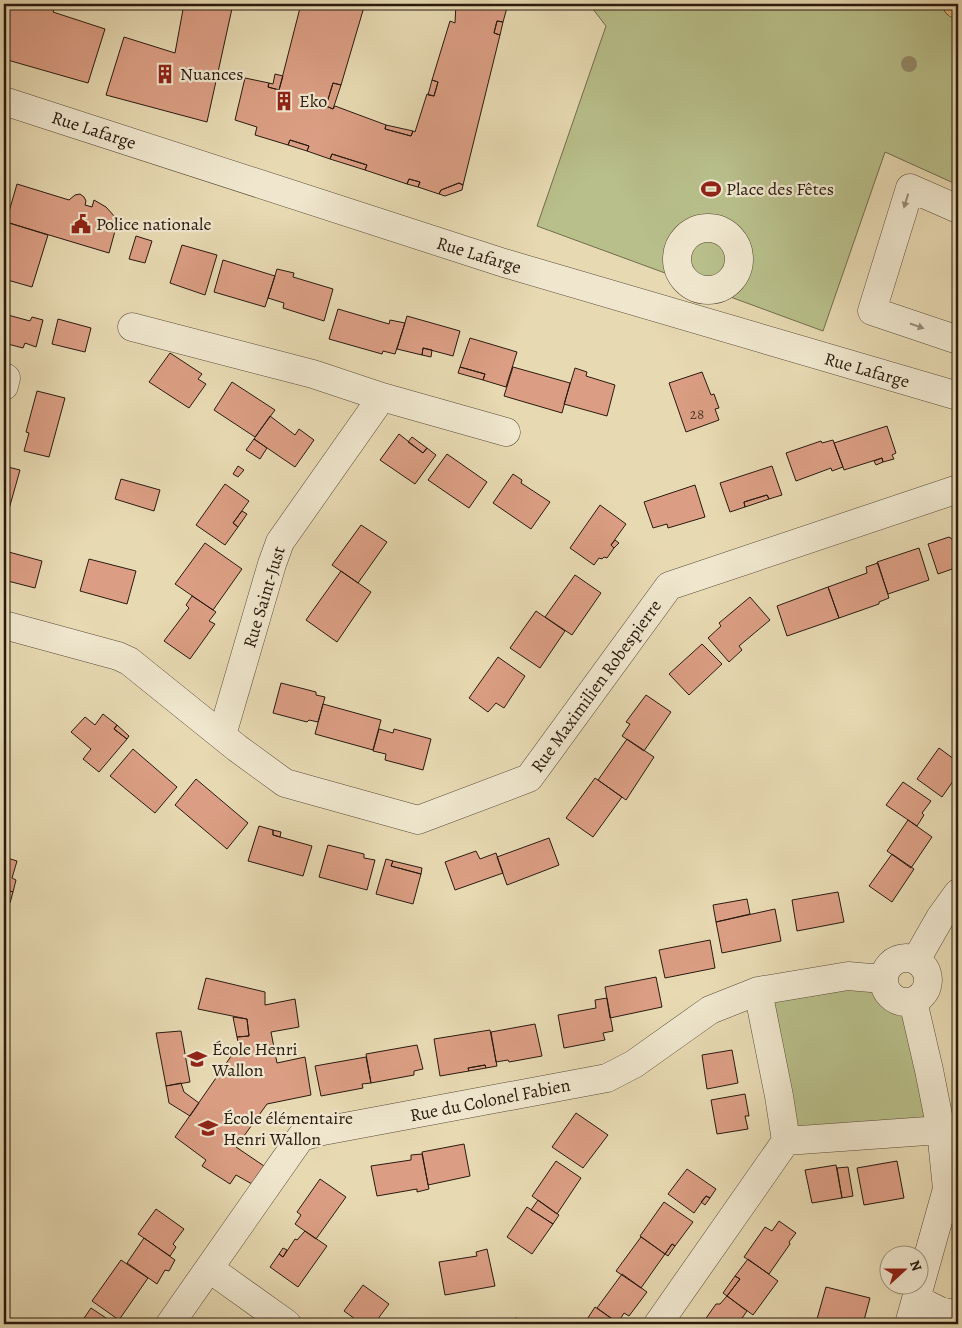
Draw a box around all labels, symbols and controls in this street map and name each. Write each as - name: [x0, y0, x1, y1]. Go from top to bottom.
- place label: Nuances: [180, 62, 244, 86]
- building icon: Nuances: [154, 63, 176, 85]
- place label: Eko: [299, 89, 327, 113]
- building icon: Eko: [273, 90, 295, 112]
- street label: Rue Lafarge: [49, 105, 139, 155]
- place label: Place des Fêtes: [726, 177, 834, 201]
- sports icon: Place des Fêtes: [700, 178, 722, 200]
- one-way arrow: [901, 194, 909, 209]
- place label: Police nationale: [96, 212, 211, 236]
- public building icon: Police nationale: [70, 213, 92, 235]
- street label: Rue Lafarge: [434, 231, 524, 279]
- one-way arrow: [910, 322, 925, 330]
- street label: Rue Lafarge: [822, 346, 912, 394]
- house number: 28: [690, 404, 704, 424]
- street label: Rue Saint-Just: [237, 543, 291, 651]
- street label: Rue Maximilien Robespierre: [525, 595, 667, 777]
- place label: École Henri Wallon: [211, 1037, 298, 1082]
- school or university icon: École Henri Wallon: [186, 1048, 208, 1070]
- street label: Rue du Colonel Fabien: [408, 1073, 572, 1127]
- place label: École élémentaire Henri Wallon: [223, 1106, 353, 1151]
- school or university icon: École élémentaire Henri Wallon: [197, 1117, 219, 1139]
- north arrow: [880, 1246, 930, 1296]
- text: N: [905, 1257, 926, 1274]

